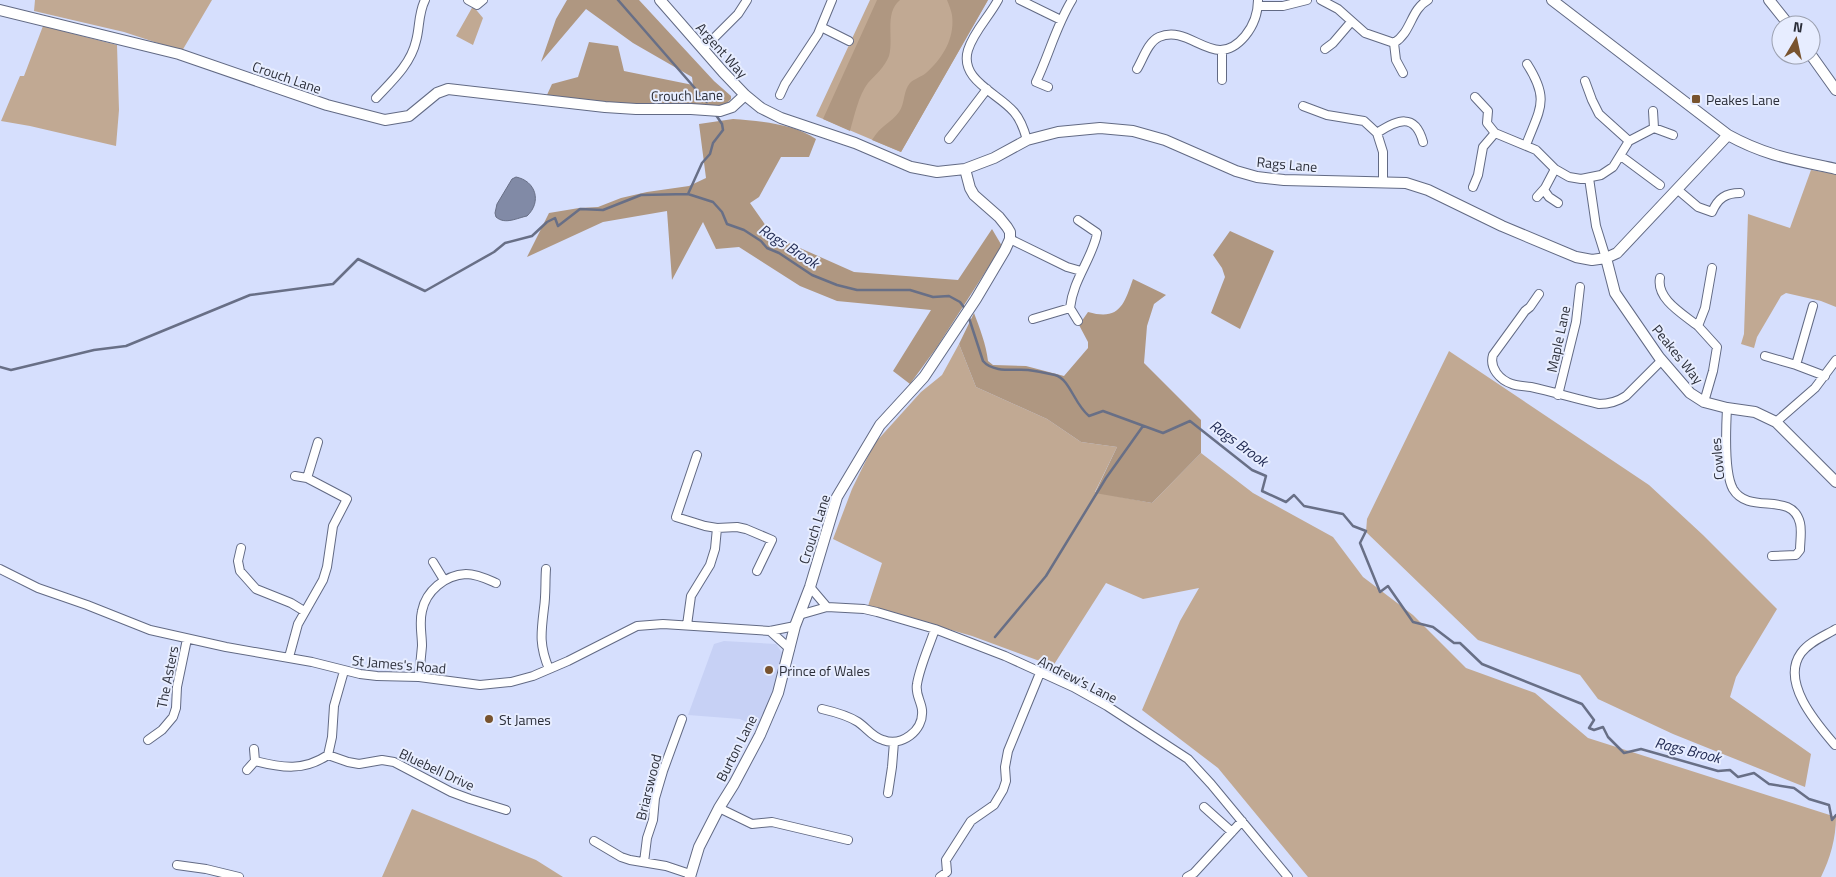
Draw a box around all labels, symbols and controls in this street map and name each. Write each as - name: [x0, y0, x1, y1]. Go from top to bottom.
- north arrow: [1771, 15, 1821, 65]
- text: N: [1792, 16, 1805, 38]
- street label: Argent Way: [691, 17, 753, 83]
- street label: Crouch Lane: [249, 55, 325, 99]
- street label: Crouch Lane: [651, 84, 723, 106]
- place label: Peakes Lane: [1706, 89, 1780, 110]
- marker: Peakes Lane: [1690, 93, 1702, 105]
- street label: Rags Lane: [1256, 151, 1318, 177]
- water label: Rags Brook: [754, 218, 825, 275]
- street label: Maple Lane: [1541, 304, 1575, 374]
- street label: Peakes Way: [1647, 320, 1709, 389]
- water label: Rags Brook: [1205, 414, 1275, 473]
- street label: Cowles: [1705, 437, 1729, 481]
- street label: Crouch Lane: [793, 491, 835, 567]
- street label: The Asters: [151, 644, 183, 710]
- street label: St James's Road: [351, 649, 447, 679]
- street label: Andrew's Lane: [1035, 650, 1121, 708]
- place label: Prince of Wales: [779, 660, 870, 681]
- marker: Prince of Wales: [763, 664, 775, 676]
- place label: St James: [499, 709, 551, 730]
- street label: Burton Lane: [710, 711, 762, 785]
- marker: St James: [483, 713, 495, 725]
- water label: Rags Brook: [1653, 731, 1726, 770]
- street label: Bluebell Drive: [396, 742, 478, 796]
- street label: Briarswood: [630, 752, 666, 822]

